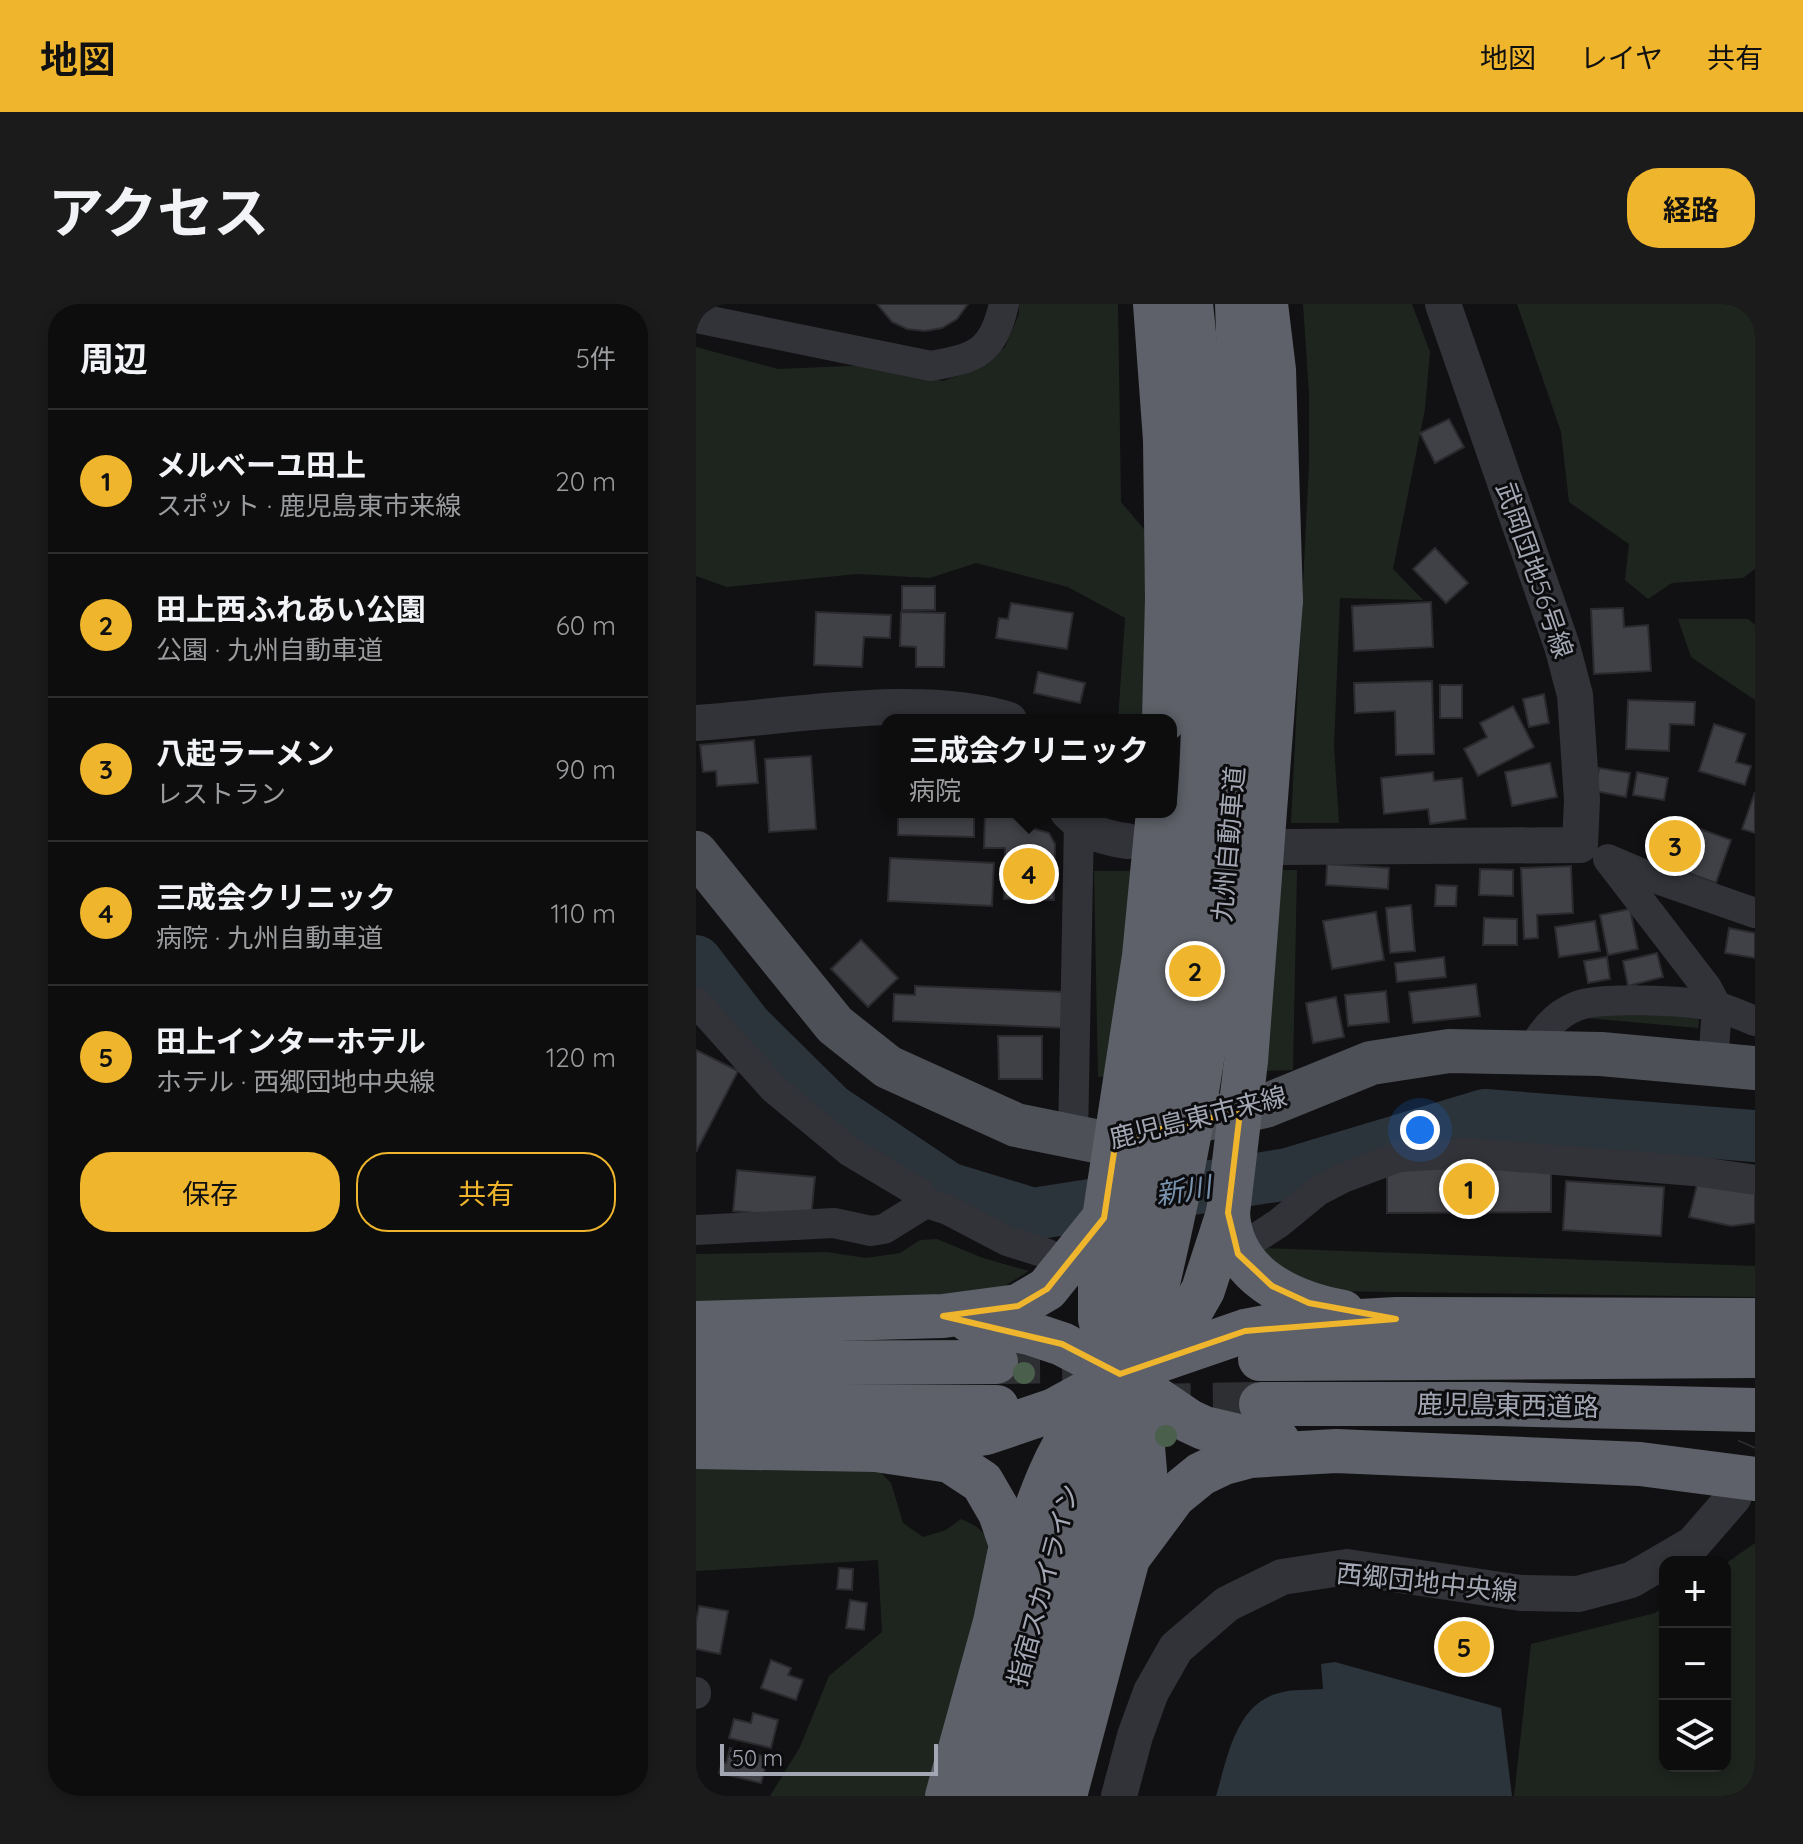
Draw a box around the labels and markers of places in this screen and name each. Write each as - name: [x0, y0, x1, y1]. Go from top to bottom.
- pin: 3: [1649, 816, 1701, 876]
- pin: 4: [1003, 844, 1055, 904]
- pin: 2: [1169, 941, 1221, 1001]
- pin: 1: [1443, 1159, 1495, 1219]
- pin: 5: [1438, 1617, 1490, 1677]

